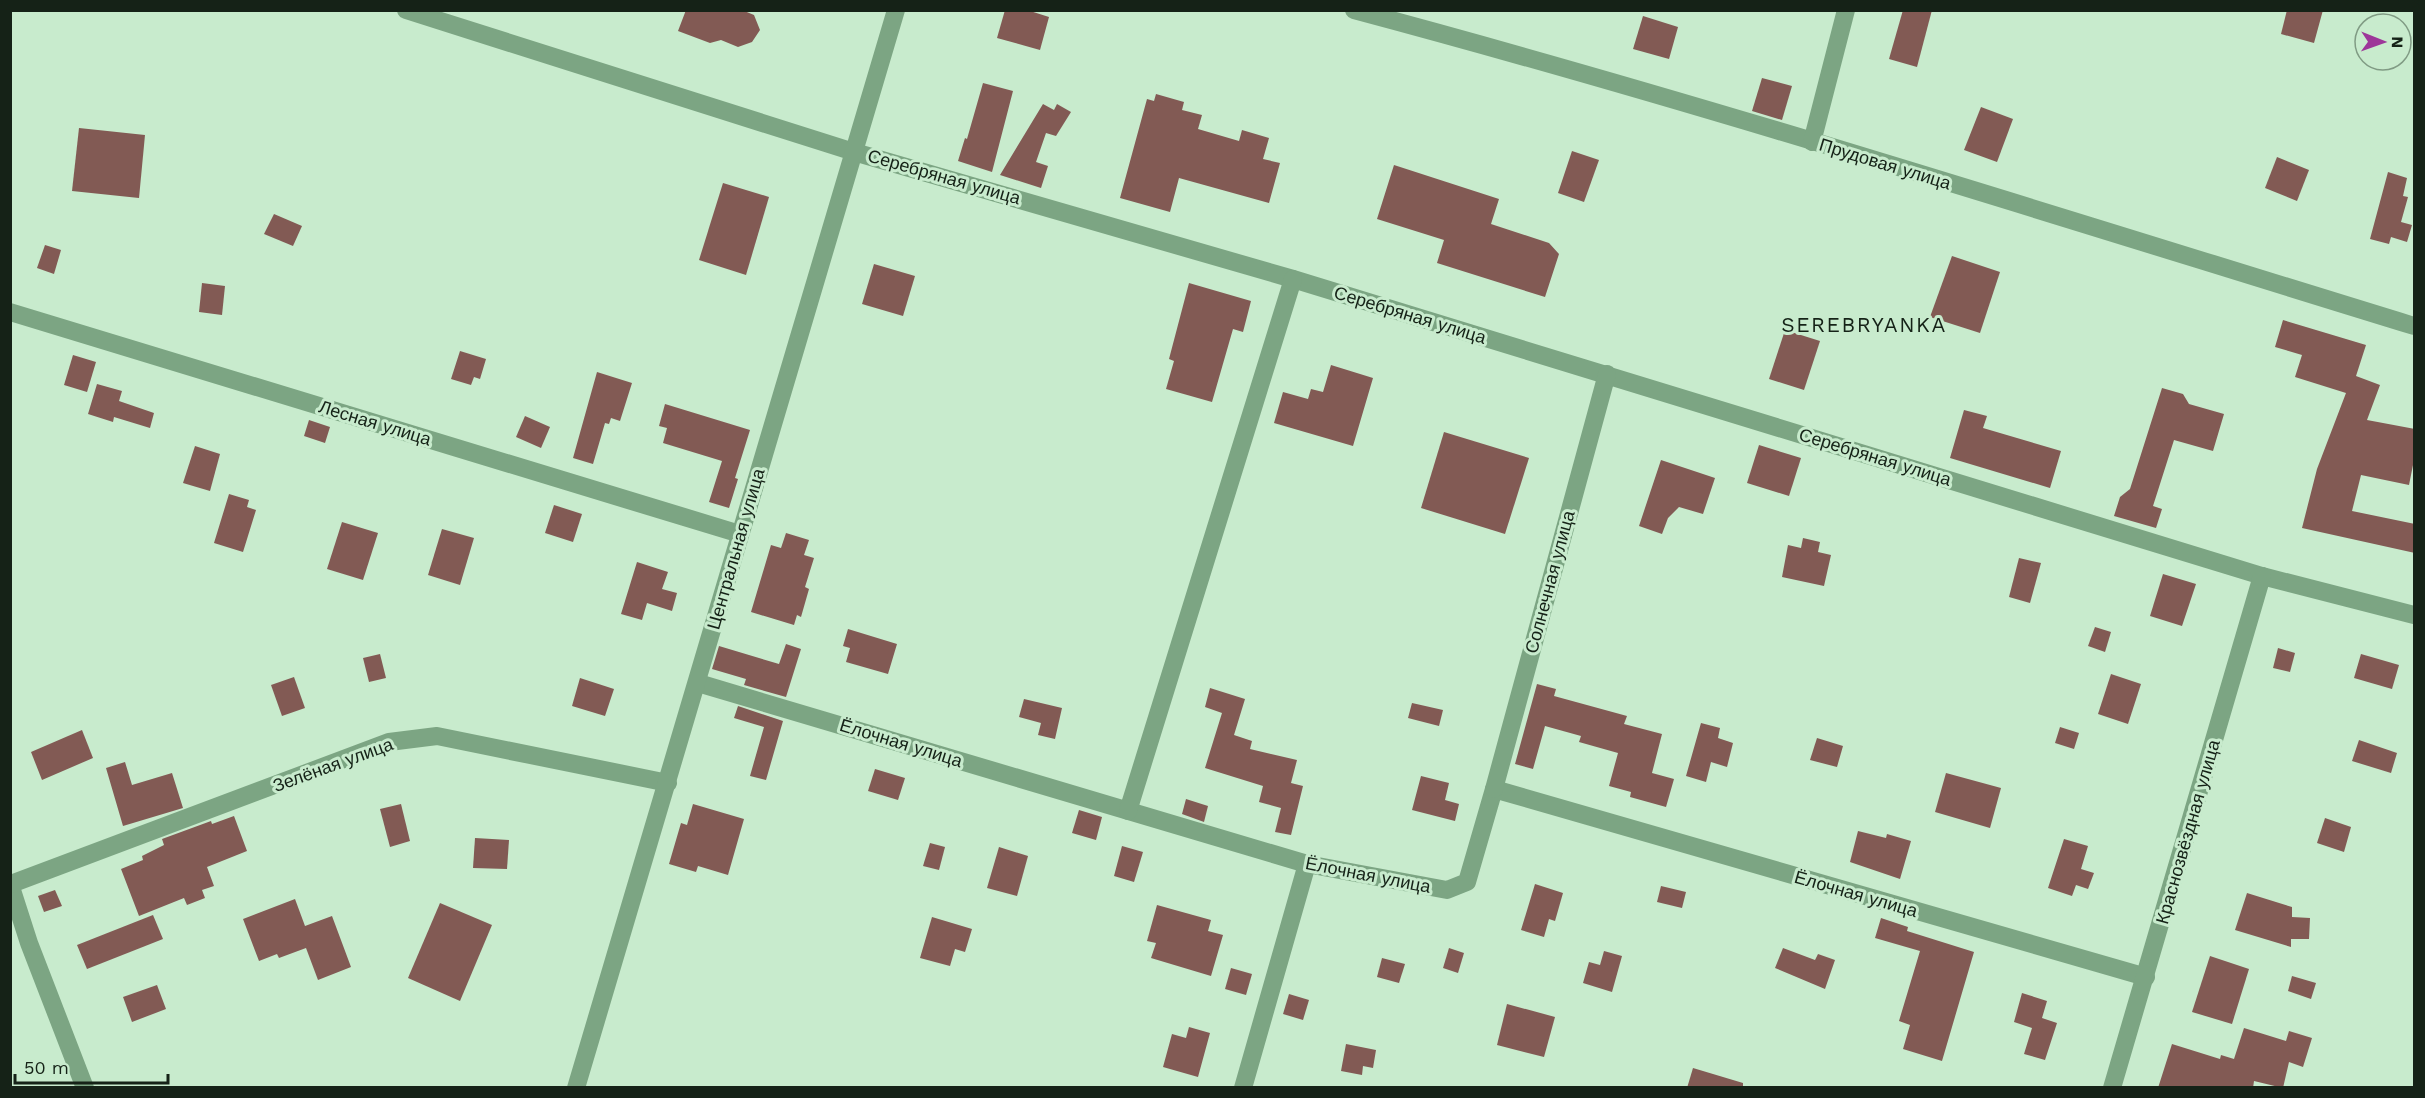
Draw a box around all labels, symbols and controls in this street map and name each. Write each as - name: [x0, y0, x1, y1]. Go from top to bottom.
- north arrow: [2353, 12, 2413, 72]
- text: N: [2388, 36, 2407, 48]
- street label: Прудовая улица: [1817, 134, 1954, 194]
- street label: Серебряная улица: [865, 145, 1024, 209]
- street label: Серебряная улица: [1332, 281, 1490, 348]
- district label: SEREBRYANKA: [1781, 312, 1947, 337]
- street label: Лесная улица: [317, 396, 435, 450]
- street label: Серебряная улица: [1797, 423, 1955, 490]
- street label: Центральная улица: [702, 465, 769, 632]
- street label: Солнечная улица: [1520, 507, 1579, 656]
- street label: Ёлочная улица: [837, 714, 966, 771]
- street label: Зелёная улица: [270, 733, 397, 796]
- street label: Краснозвёздная улица: [2151, 736, 2224, 926]
- street label: Ёлочная улица: [1304, 852, 1433, 897]
- street label: Ёлочная улица: [1792, 866, 1921, 921]
- scale bar: [15, 1047, 168, 1085]
- text: 50 m: [24, 1057, 69, 1078]

